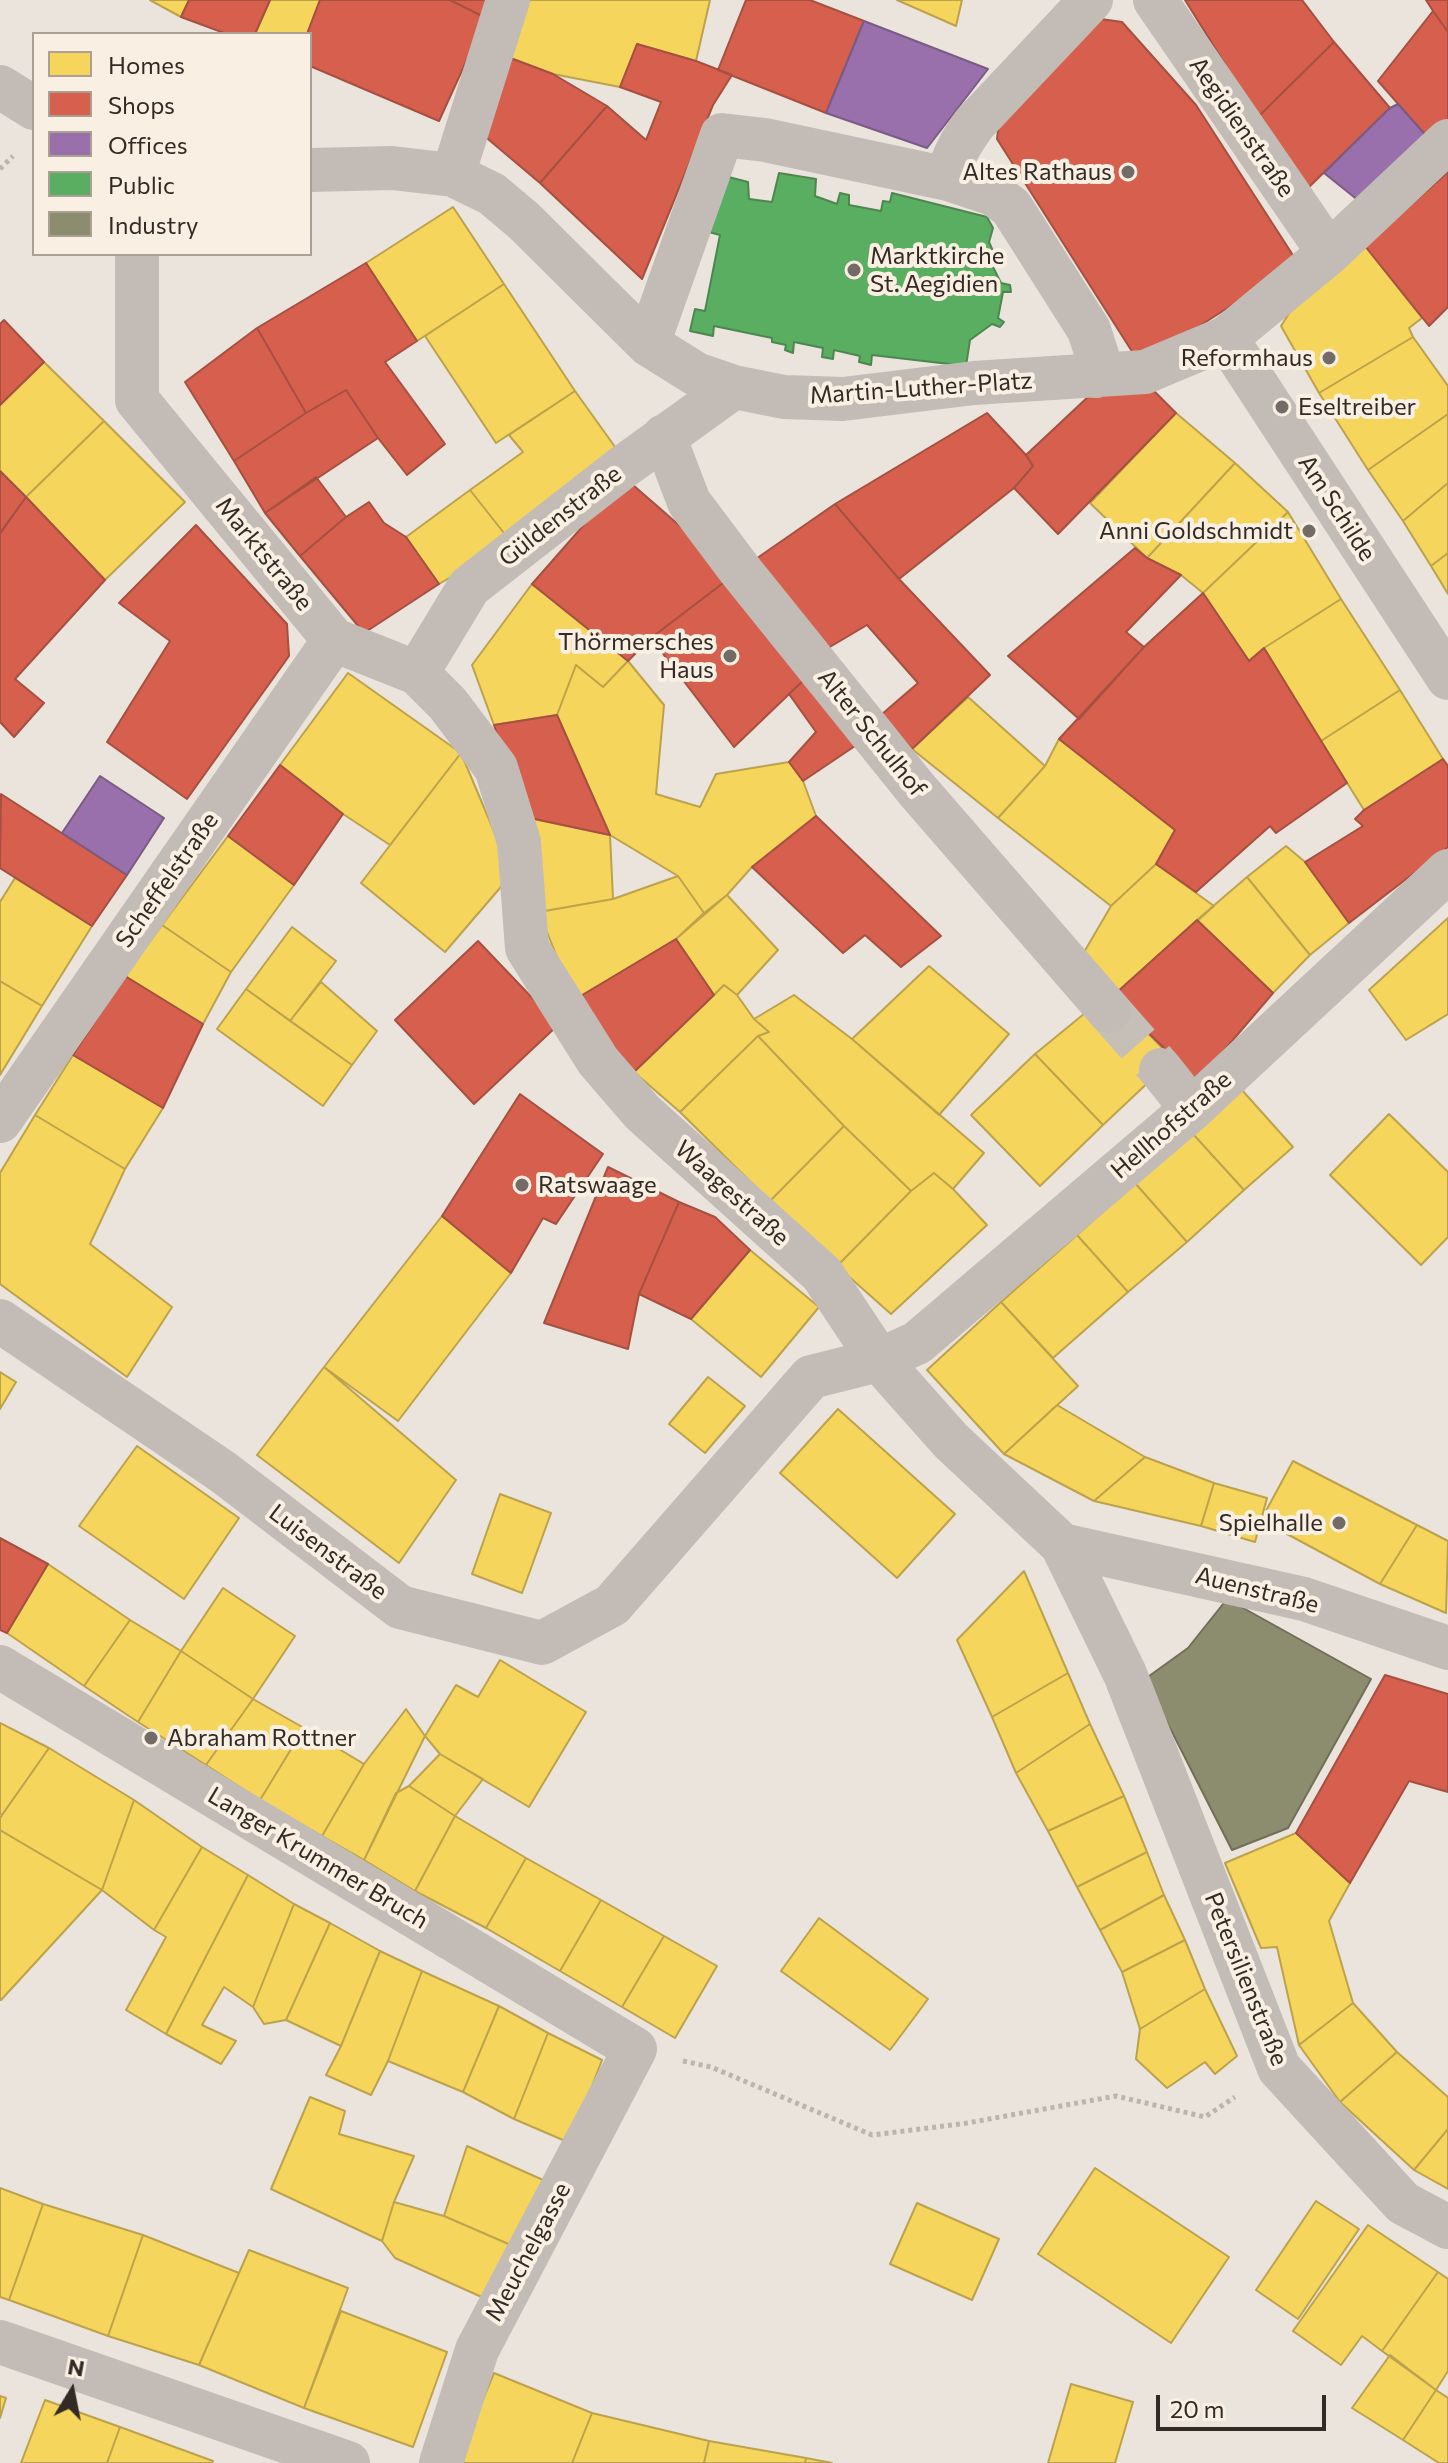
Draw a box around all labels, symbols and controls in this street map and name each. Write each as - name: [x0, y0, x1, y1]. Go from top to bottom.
- legend: [32, 32, 312, 256]
- text: Homes: [108, 50, 185, 79]
- street label: Aegidienstraße: [1183, 52, 1301, 202]
- text: Shops: [108, 90, 175, 119]
- text: Offices: [108, 130, 188, 159]
- place label: Altes Rathaus: [962, 158, 1112, 186]
- marker: Altes Rathaus: [1119, 163, 1137, 181]
- text: Public: [108, 170, 175, 199]
- text: Industry: [108, 210, 198, 239]
- place label: Marktkirche St. Aegidien: [870, 242, 1004, 298]
- marker: Marktkirche St. Aegidien: [845, 261, 863, 279]
- place label: Reformhaus: [1181, 344, 1313, 372]
- marker: Reformhaus: [1320, 349, 1338, 367]
- street label: Martin-Luther-Platz: [809, 366, 1033, 410]
- place label: Eseltreiber: [1298, 393, 1416, 421]
- marker: Eseltreiber: [1273, 398, 1291, 416]
- street label: Am Schilde: [1292, 450, 1382, 566]
- street label: Güldenstraße: [493, 459, 627, 573]
- street label: Marktstraße: [210, 491, 318, 617]
- place label: Anni Goldschmidt: [1099, 517, 1293, 545]
- marker: Anni Goldschmidt: [1300, 522, 1318, 540]
- place label: Thörmersches Haus: [558, 628, 714, 684]
- marker: Thörmersches Haus: [721, 647, 739, 665]
- street label: Alter Schulhof: [812, 663, 932, 803]
- street label: Scheffelstraße: [110, 807, 224, 953]
- street label: Hellhofstraße: [1105, 1065, 1237, 1185]
- street label: Waagestraße: [669, 1134, 795, 1252]
- place label: Ratswaage: [538, 1171, 657, 1199]
- marker: Ratswaage: [513, 1176, 531, 1194]
- street label: Luisenstraße: [263, 1498, 393, 1606]
- place label: Spielhalle: [1219, 1509, 1323, 1537]
- marker: Spielhalle: [1330, 1514, 1348, 1532]
- street label: Auenstraße: [1192, 1561, 1322, 1619]
- place label: Abraham Rottner: [167, 1724, 357, 1752]
- marker: Abraham Rottner: [142, 1729, 160, 1747]
- street label: Langer Krummer Bruch: [203, 1781, 433, 1935]
- street label: Petersilienstraße: [1198, 1888, 1294, 2070]
- street label: Meuchelgasse: [479, 2178, 577, 2326]
- north arrow: [32, 2351, 112, 2431]
- text: N: [66, 2352, 87, 2382]
- scale bar: [1160, 2379, 1330, 2429]
- text: 20 m: [1170, 2394, 1224, 2423]

